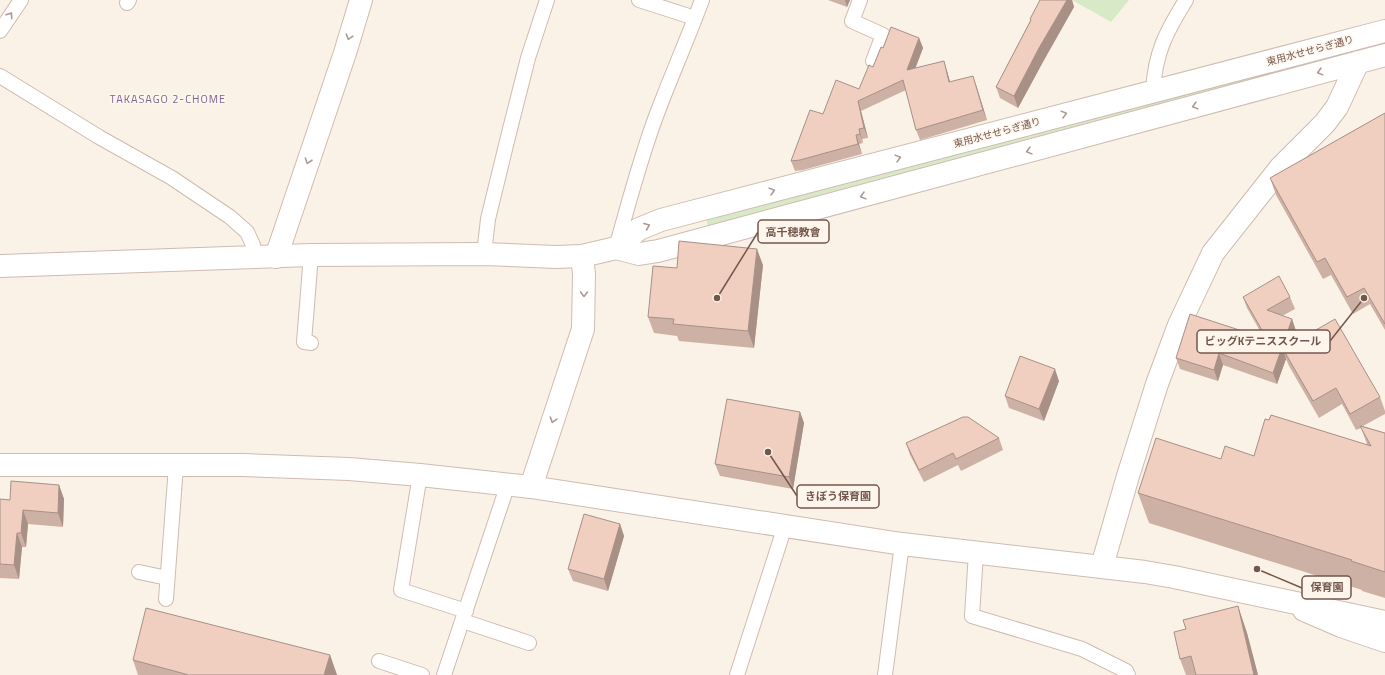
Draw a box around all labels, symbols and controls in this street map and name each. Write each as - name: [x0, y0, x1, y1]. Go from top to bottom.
- one-way arrow: [5, 12, 13, 19]
- street label: 東用水せせらぎ通り: [1265, 32, 1356, 69]
- one-way arrow: [345, 34, 354, 41]
- one-way arrow: [1317, 67, 1324, 76]
- district label: TAKASAGO 2-CHOME: [110, 91, 226, 107]
- one-way arrow: [1192, 101, 1199, 110]
- one-way arrow: [1060, 110, 1067, 119]
- street label: 東用水せせらぎ通り: [952, 114, 1043, 151]
- one-way arrow: [1026, 146, 1033, 155]
- one-way arrow: [894, 154, 901, 163]
- one-way arrow: [305, 157, 313, 164]
- one-way arrow: [768, 187, 775, 196]
- one-way arrow: [860, 191, 867, 200]
- callout: 高千穂教會: [758, 220, 829, 243]
- one-way arrow: [643, 222, 650, 230]
- text: 高千穂教會: [766, 224, 821, 240]
- one-way arrow: [579, 291, 588, 297]
- callout: ビッグKテニススクール: [1197, 330, 1330, 353]
- text: ビッグKテニススクール: [1205, 333, 1321, 349]
- one-way arrow: [549, 416, 558, 423]
- callout: きぼう保育園: [797, 485, 879, 508]
- text: きぼう保育園: [805, 488, 871, 504]
- callout: 保育園: [1302, 576, 1351, 599]
- text: 保育園: [1311, 579, 1344, 595]

